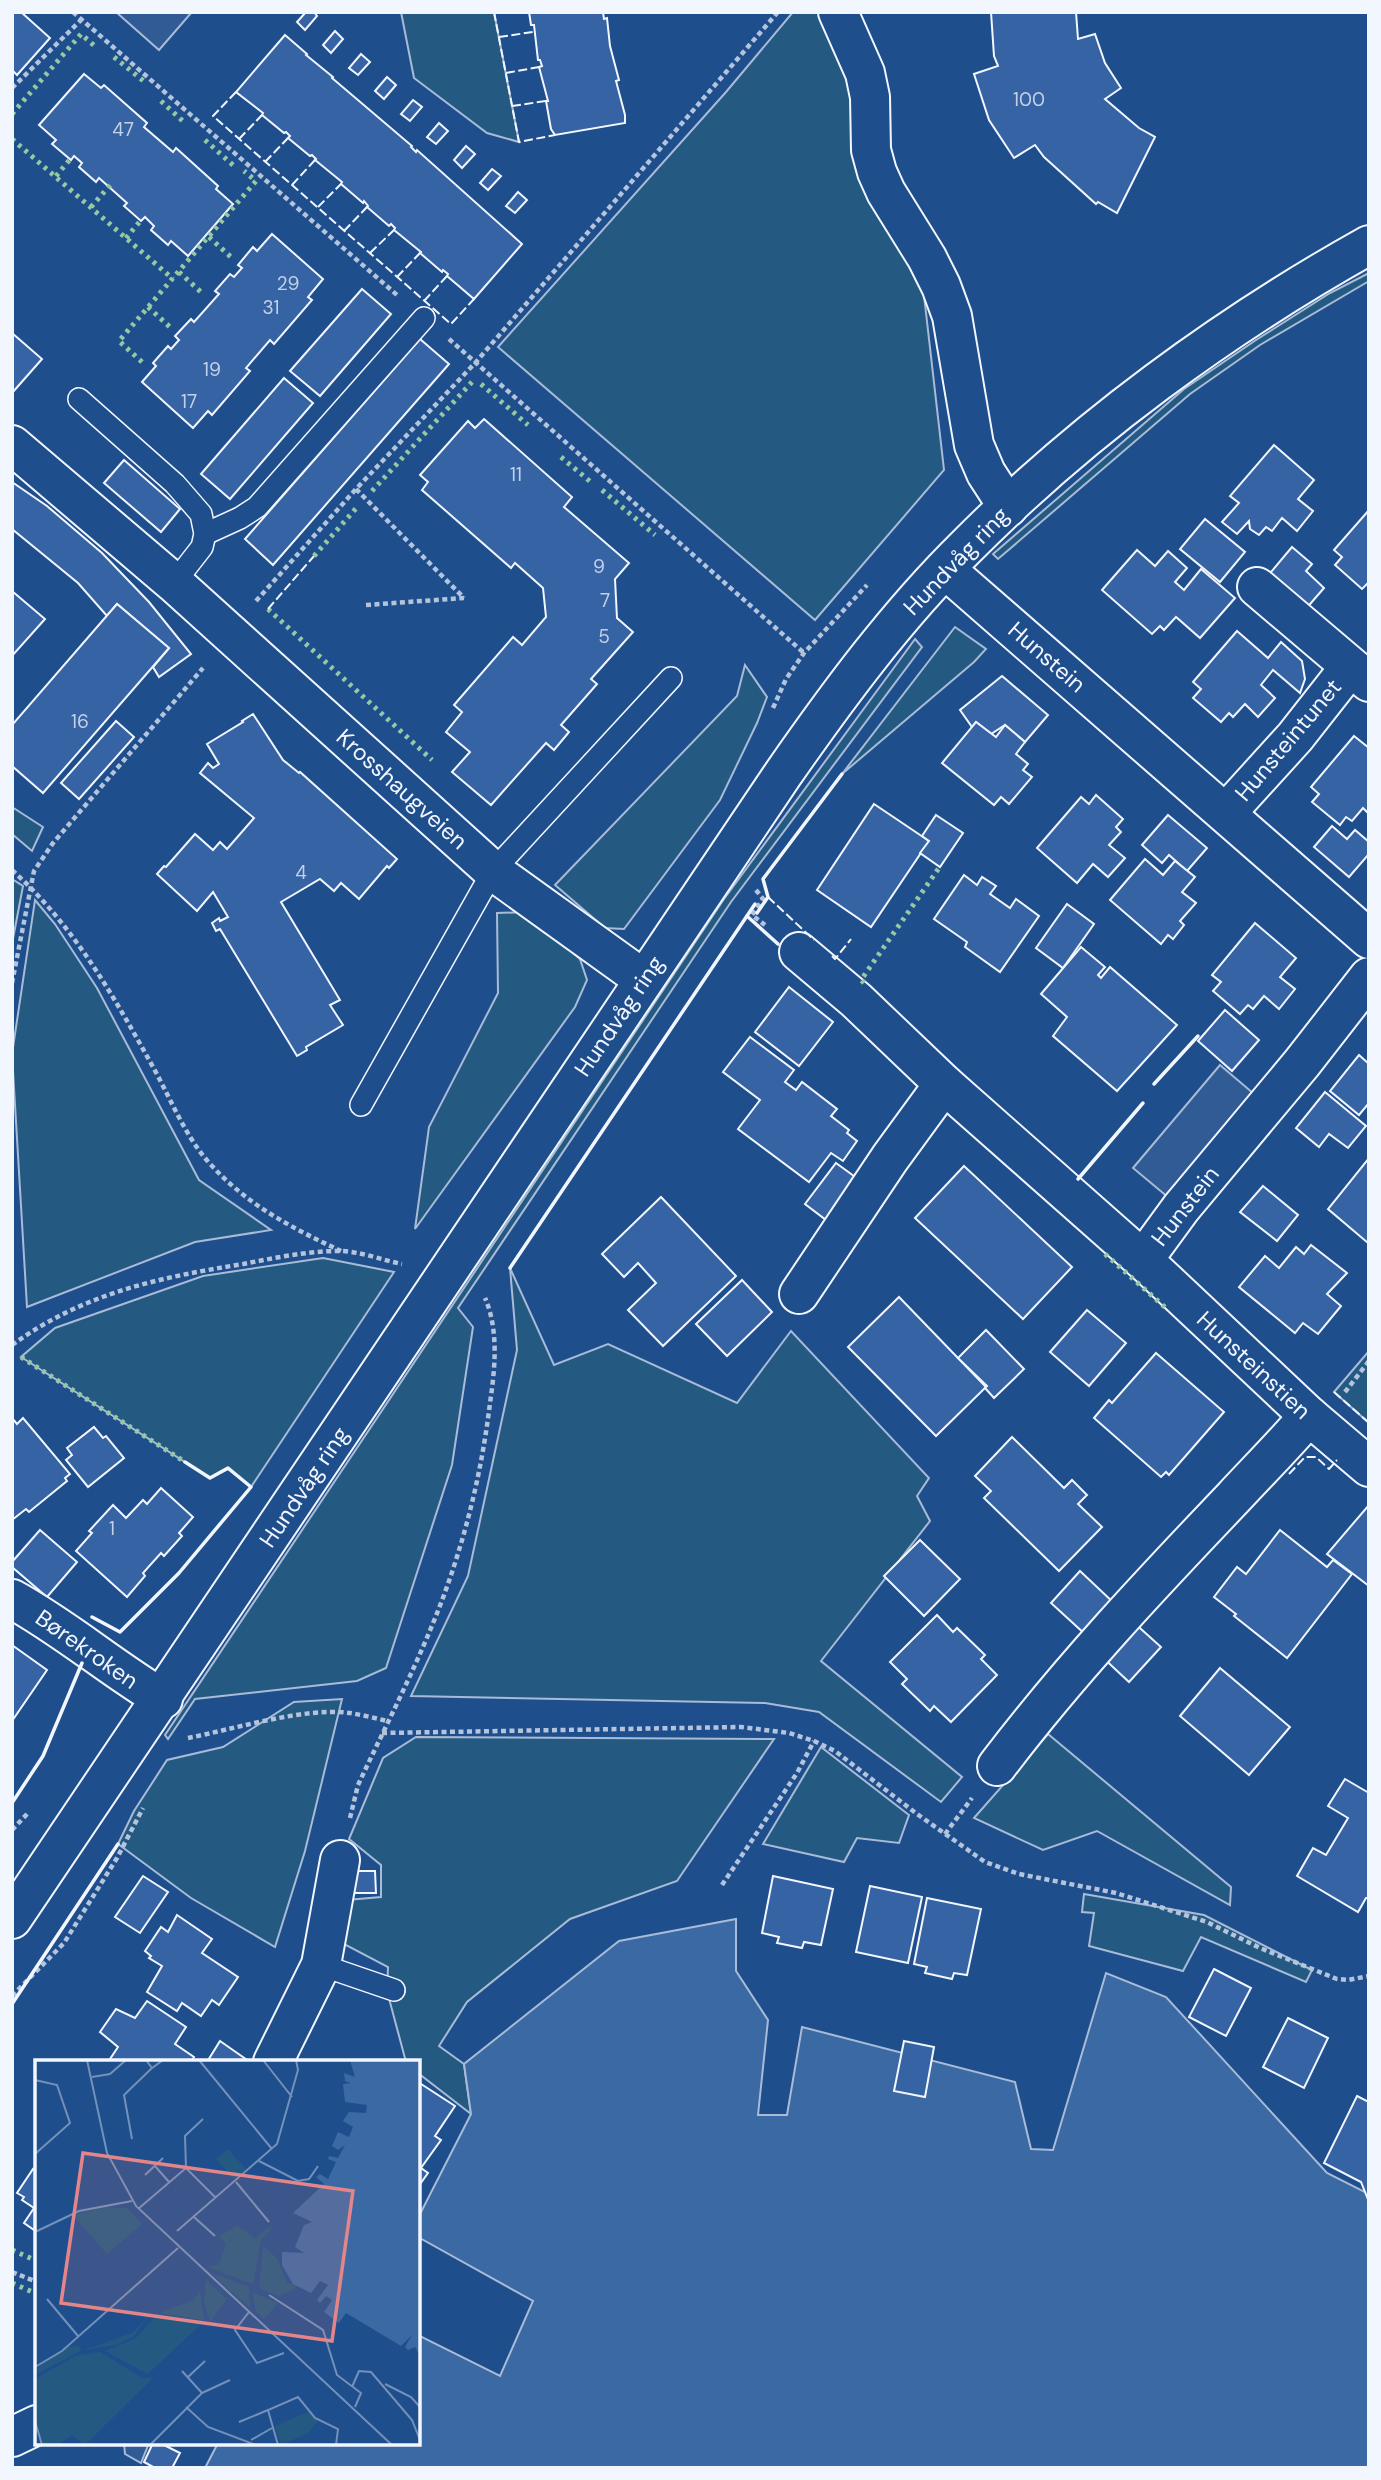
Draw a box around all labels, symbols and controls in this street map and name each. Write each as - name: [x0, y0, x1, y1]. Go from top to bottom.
- house number: 100: [1013, 87, 1045, 112]
- house number: 47: [112, 117, 134, 142]
- house number: 29: [277, 271, 299, 296]
- house number: 31: [263, 295, 279, 320]
- house number: 19: [203, 357, 221, 382]
- house number: 17: [181, 389, 197, 414]
- house number: 11: [510, 462, 522, 487]
- street label: Hundvåg ring: [897, 500, 1015, 622]
- house number: 9: [593, 554, 605, 579]
- house number: 7: [600, 588, 610, 613]
- street label: Hunstein: [1002, 615, 1092, 699]
- house number: 5: [598, 624, 610, 649]
- street label: Hunsteintunet: [1228, 673, 1348, 807]
- house number: 16: [71, 709, 89, 734]
- street label: Krosshaugveien: [330, 722, 474, 856]
- house number: 4: [295, 860, 307, 885]
- street label: Hundvåg ring: [568, 950, 671, 1082]
- street label: Hunstein: [1144, 1160, 1226, 1252]
- street label: Hunsteinstien: [1191, 1304, 1317, 1426]
- street label: Hundvåg ring: [253, 1421, 356, 1553]
- house number: 1: [109, 1516, 115, 1541]
- street label: Børekroken: [30, 1603, 144, 1695]
- inset map: [35, 2060, 420, 2445]

